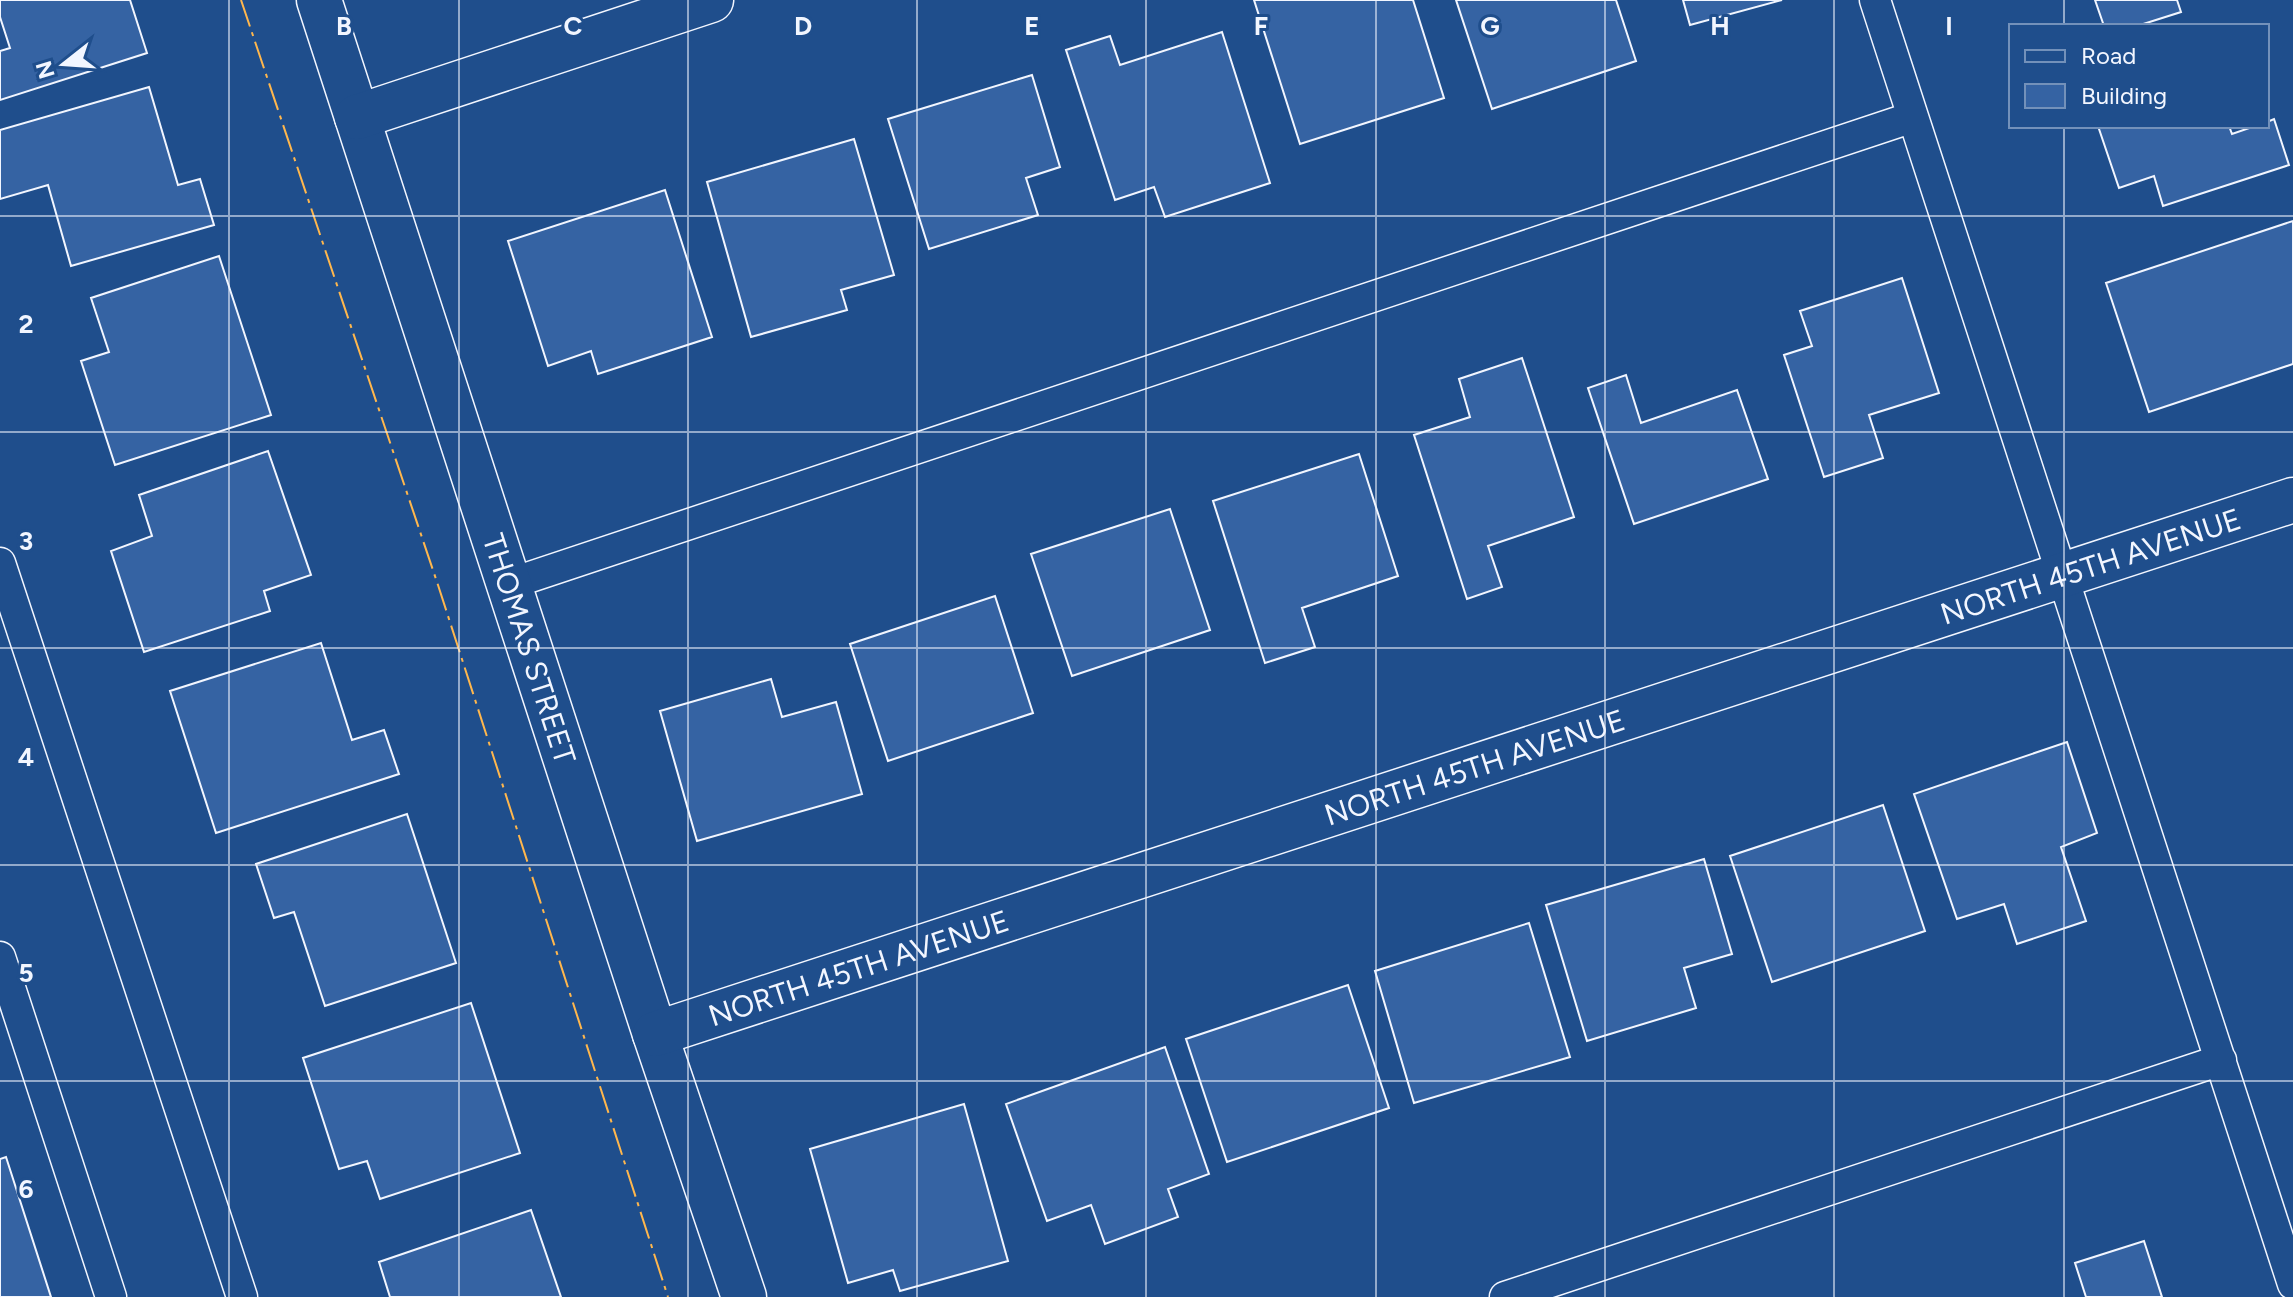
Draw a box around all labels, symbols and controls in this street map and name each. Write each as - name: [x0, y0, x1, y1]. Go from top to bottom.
- text: B: [336, 10, 352, 42]
- text: C: [564, 10, 583, 42]
- text: D: [794, 10, 812, 42]
- text: E: [1024, 10, 1040, 42]
- text: F: [1254, 10, 1268, 42]
- text: G: [1480, 10, 1500, 42]
- text: H: [1710, 10, 1730, 42]
- text: I: [1945, 10, 1953, 42]
- north arrow: [24, 24, 104, 104]
- legend: [2009, 24, 2269, 128]
- text: Road: [2081, 41, 2136, 70]
- text: N: [30, 58, 61, 82]
- text: Building: [2081, 81, 2167, 110]
- text: 2: [18, 308, 34, 340]
- street label: NORTH 45TH AVENUE: [1936, 500, 2246, 632]
- text: 3: [19, 525, 33, 557]
- street label: THOMAS STREET: [475, 529, 585, 769]
- street label: NORTH 45TH AVENUE: [1320, 701, 1630, 833]
- text: 4: [18, 741, 34, 773]
- street label: NORTH 45TH AVENUE: [703, 901, 1013, 1034]
- text: 5: [18, 957, 34, 989]
- text: 6: [18, 1173, 34, 1205]

